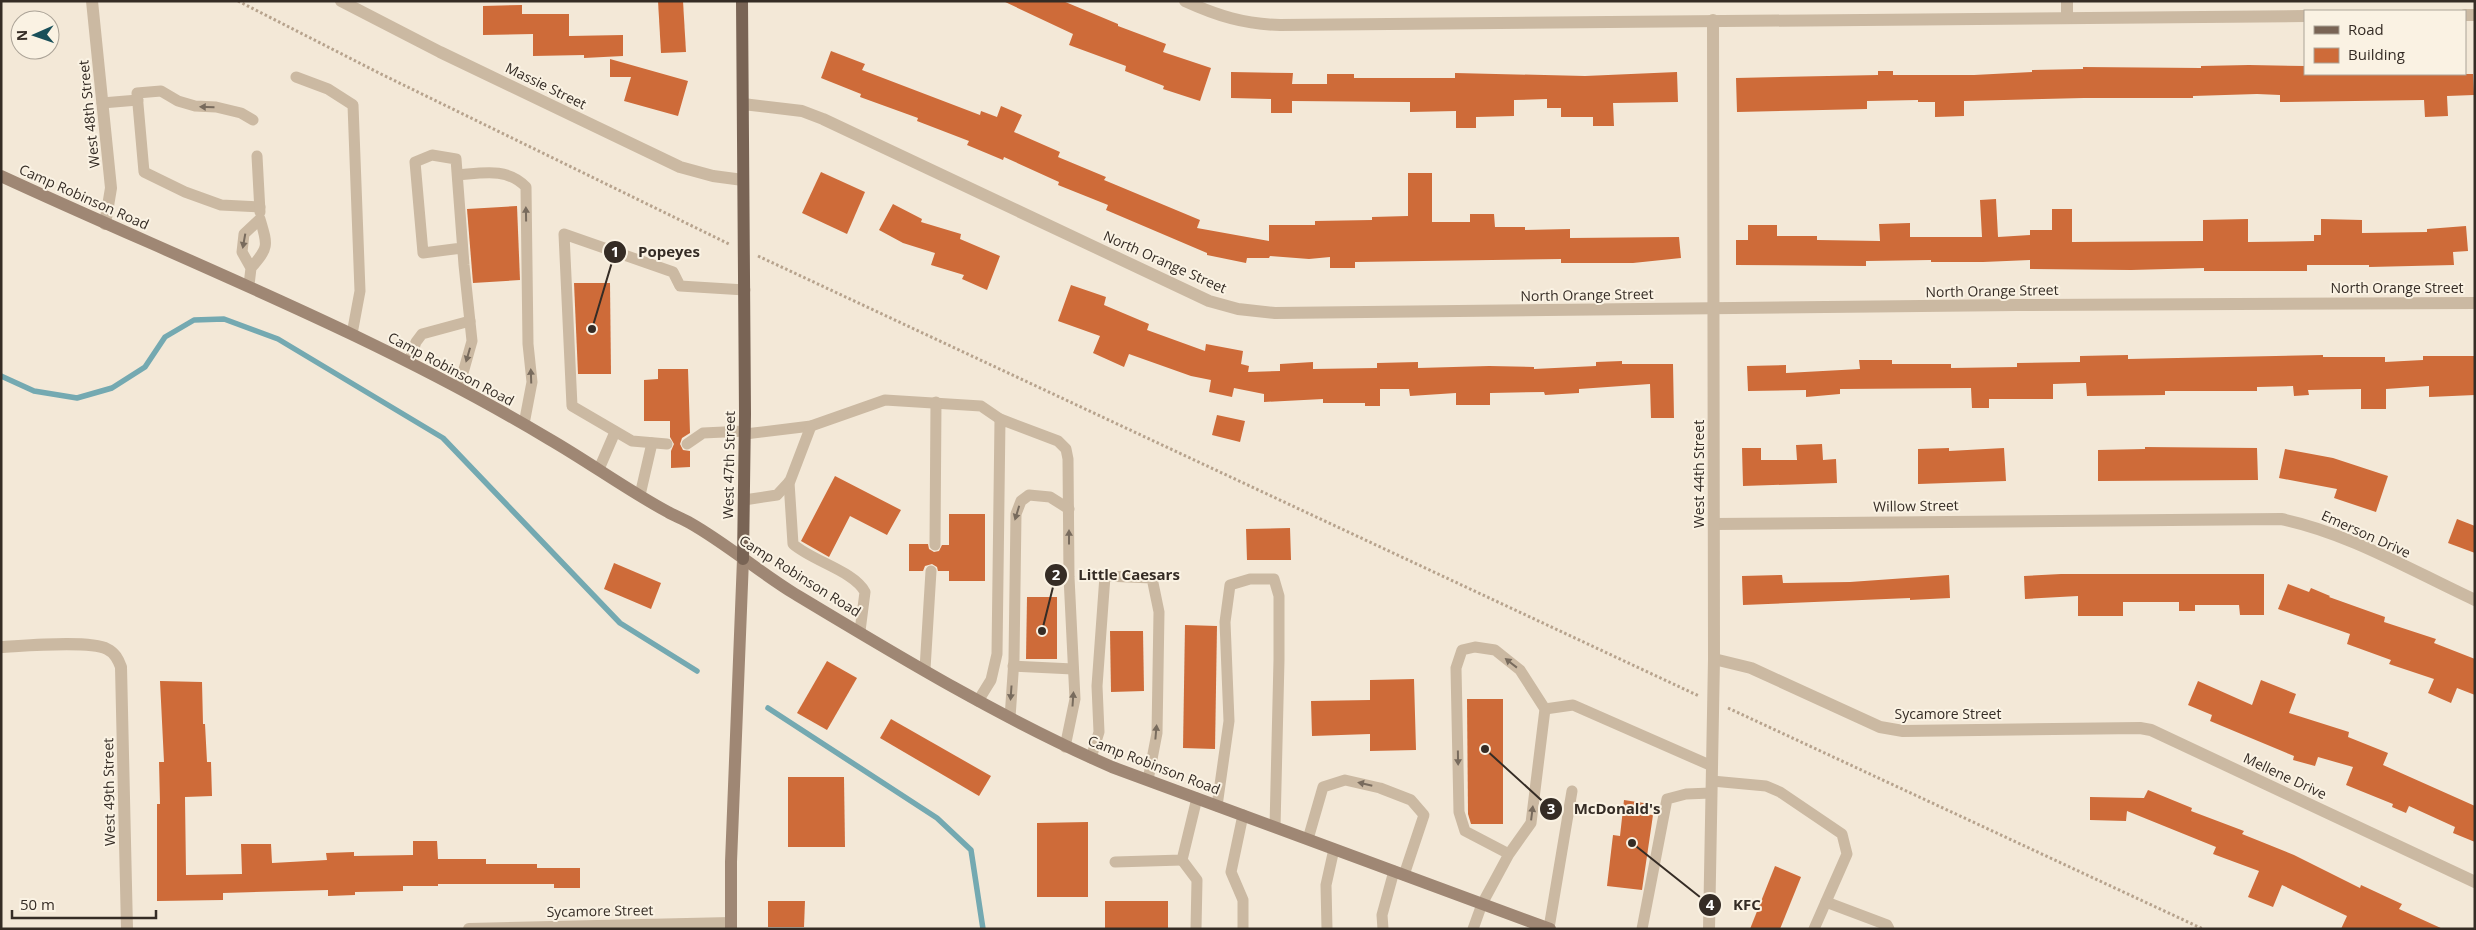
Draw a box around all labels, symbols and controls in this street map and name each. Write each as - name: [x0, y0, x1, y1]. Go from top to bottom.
- north arrow: [10, 10, 60, 60]
- legend: [2304, 10, 2466, 75]
- text: Road: [2348, 19, 2384, 39]
- text: N: [12, 29, 31, 41]
- text: Building: [2348, 44, 2405, 64]
- street label: Massie Street: [503, 58, 590, 113]
- street label: West 48th Street: [73, 59, 104, 169]
- one-way arrow: [199, 102, 215, 110]
- street label: Camp Robinson Road: [16, 159, 152, 234]
- one-way arrow: [522, 206, 530, 222]
- street label: North Orange Street: [1101, 226, 1230, 297]
- one-way arrow: [240, 233, 248, 249]
- callout: Popeyes: [603, 237, 710, 267]
- text: 1: [611, 241, 619, 261]
- text: Popeyes: [638, 241, 700, 261]
- street label: North Orange Street: [2330, 278, 2464, 297]
- street label: North Orange Street: [1925, 280, 2059, 301]
- street label: North Orange Street: [1520, 284, 1654, 305]
- street label: Camp Robinson Road: [385, 327, 518, 410]
- one-way arrow: [464, 347, 472, 362]
- one-way arrow: [526, 368, 534, 384]
- street label: West 47th Street: [718, 411, 739, 519]
- street label: West 44th Street: [1689, 420, 1708, 528]
- street label: Willow Street: [1873, 495, 1959, 516]
- street label: Emerson Drive: [2319, 505, 2414, 562]
- one-way arrow: [1013, 506, 1021, 521]
- one-way arrow: [1065, 528, 1073, 544]
- street label: Camp Robinson Road: [736, 530, 865, 621]
- callout: Little Caesars: [1043, 560, 1190, 590]
- text: 2: [1052, 564, 1061, 584]
- text: Little Caesars: [1078, 564, 1180, 584]
- one-way arrow: [1505, 657, 1518, 668]
- one-way arrow: [1007, 685, 1015, 701]
- one-way arrow: [1070, 691, 1078, 707]
- street label: Sycamore Street: [1895, 704, 2001, 723]
- one-way arrow: [1153, 724, 1161, 740]
- street label: Camp Robinson Road: [1085, 731, 1223, 799]
- street label: West 49th Street: [98, 738, 119, 846]
- street label: Mellene Drive: [2241, 748, 2330, 803]
- one-way arrow: [1454, 751, 1462, 767]
- one-way arrow: [1358, 780, 1373, 788]
- callout: McDonald's: [1539, 794, 1670, 824]
- text: 3: [1547, 798, 1555, 818]
- text: McDonald's: [1574, 798, 1660, 818]
- one-way arrow: [1528, 804, 1536, 820]
- scale bar: [12, 888, 156, 920]
- callout: KFC: [1698, 890, 1771, 920]
- text: 50 m: [20, 894, 55, 914]
- text: 4: [1706, 894, 1715, 914]
- text: KFC: [1733, 894, 1761, 914]
- street label: Sycamore Street: [546, 900, 654, 921]

